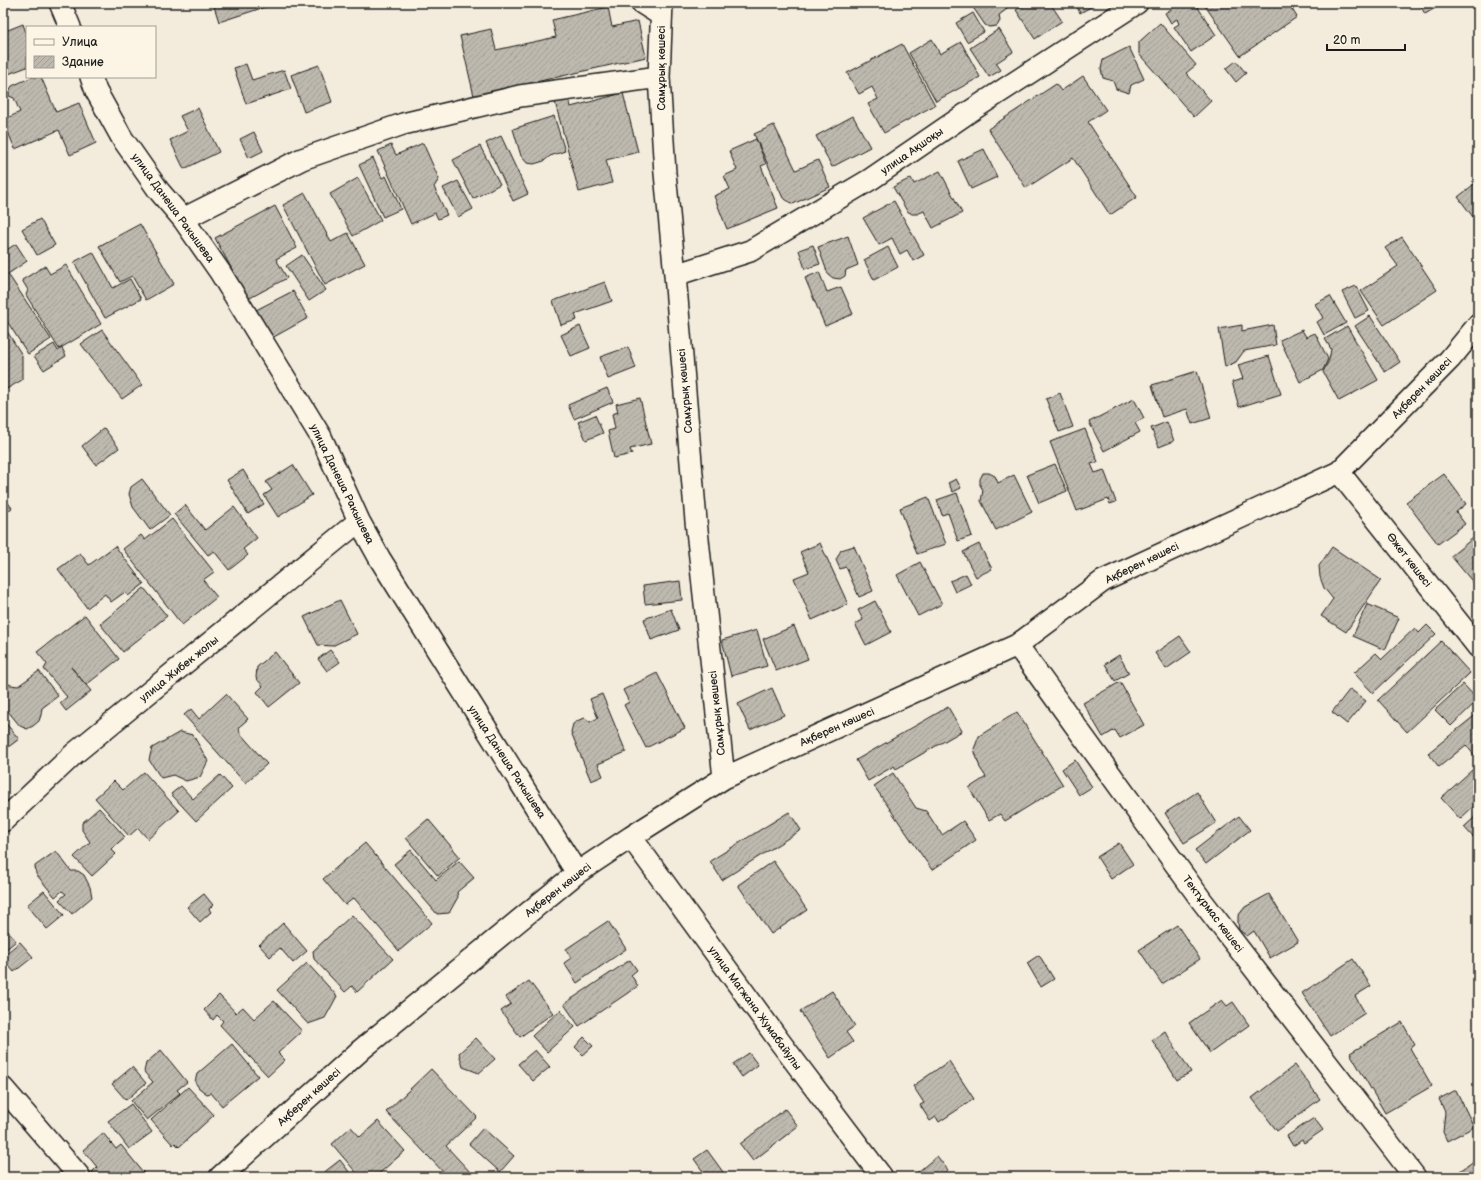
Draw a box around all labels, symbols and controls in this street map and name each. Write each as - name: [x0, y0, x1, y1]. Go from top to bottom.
- legend: [26, 26, 156, 78]
- street label: Самұрық көшесі: [655, 26, 668, 110]
- scale bar: [1327, 26, 1405, 52]
- text: 20 m: [1333, 33, 1360, 48]
- text: Улица: [62, 35, 98, 50]
- text: Здание: [62, 55, 104, 70]
- street label: улица Ақшоқы: [878, 125, 946, 177]
- street label: улица Данеша Ракышева: [129, 151, 217, 266]
- street label: Самұрық көшесі: [675, 348, 695, 434]
- street label: Ақберен көшесі: [1389, 355, 1455, 422]
- street label: улица Данеша Ракышева: [307, 422, 377, 547]
- street label: Өжет көшесі: [1384, 530, 1434, 590]
- street label: Ақберен көшесі: [1102, 540, 1181, 587]
- street label: улица Жибек жолы: [137, 633, 221, 705]
- street label: Самұрық көшесі: [706, 670, 728, 756]
- street label: улица Данеша Ракышева: [466, 703, 549, 821]
- street label: Ақберен көшесі: [797, 705, 876, 750]
- street label: Ақберен көшесі: [522, 860, 594, 920]
- street label: Тектұрмас көшесі: [1180, 873, 1246, 955]
- street label: улица Магжана Жумабайулы: [706, 944, 804, 1072]
- street label: Ақберен көшесі: [274, 1065, 343, 1129]

